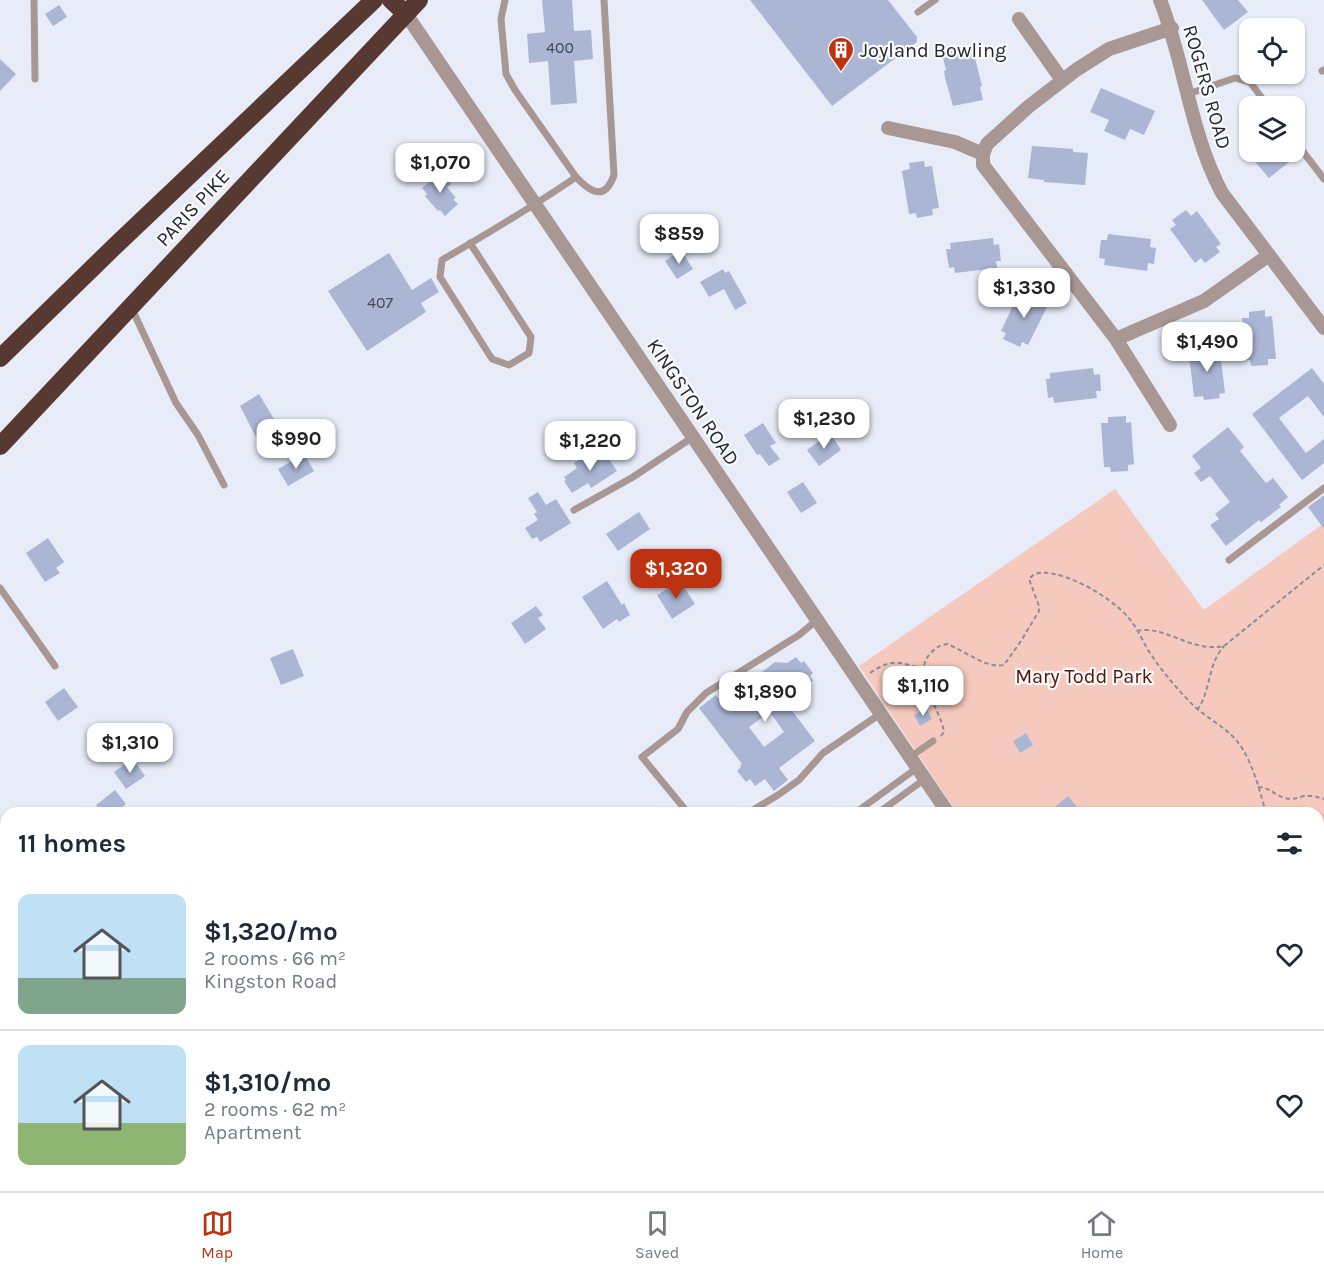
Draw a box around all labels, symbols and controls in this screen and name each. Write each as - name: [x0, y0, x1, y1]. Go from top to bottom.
- map controls: [1239, 18, 1305, 162]
- button: locate: [1239, 18, 1305, 84]
- street label: ROGERS ROAD: [1178, 22, 1236, 152]
- building icon: Joyland Bowling: [826, 35, 856, 73]
- house number: 400: [546, 38, 574, 57]
- place label: Joyland Bowling: [860, 39, 1006, 62]
- button: layers: [1239, 96, 1305, 162]
- pin: $1,070: [391, 143, 489, 194]
- text: $1,070: [409, 151, 471, 174]
- street label: PARIS PIKE: [152, 165, 234, 251]
- pin: $859: [643, 214, 715, 265]
- text: $859: [654, 222, 704, 245]
- pin: $1,330: [975, 268, 1073, 319]
- text: $1,330: [992, 276, 1056, 299]
- house number: 407: [367, 293, 393, 312]
- pin: $1,490: [1158, 322, 1256, 373]
- text: $1,490: [1176, 330, 1238, 353]
- street label: KINGSTON ROAD: [642, 334, 744, 470]
- pin: $1,230: [775, 399, 873, 450]
- text: $1,230: [792, 407, 856, 430]
- pin: $990: [260, 419, 332, 470]
- pin: $1,220: [541, 421, 639, 472]
- text: $990: [271, 427, 321, 450]
- text: $1,220: [559, 429, 621, 452]
- pin: $1,320: [627, 549, 725, 600]
- text: $1,320: [644, 557, 708, 580]
- park label: Mary Todd Park: [1015, 665, 1153, 688]
- pin: $1,110: [874, 666, 972, 717]
- pin: $1,890: [716, 672, 814, 723]
- text: $1,110: [897, 674, 949, 697]
- text: $1,890: [733, 680, 797, 703]
- pin: $1,310: [81, 723, 179, 774]
- text: $1,310: [101, 731, 159, 754]
- icon: filters: [1273, 827, 1306, 860]
- text: 11 homes: [18, 828, 126, 859]
- text: $1,320/mo: [204, 916, 338, 947]
- icon: home: [66, 918, 138, 990]
- icon: heart: [1273, 938, 1306, 971]
- text: 2 rooms · 66 m²: [204, 947, 346, 970]
- text: Kingston Road: [204, 970, 337, 993]
- text: $1,310/mo: [204, 1067, 331, 1098]
- icon: home: [66, 1069, 138, 1141]
- icon: heart: [1273, 1089, 1306, 1122]
- text: 2 rooms · 62 m²: [204, 1098, 346, 1121]
- text: Apartment: [204, 1121, 302, 1144]
- tab: Map: [201, 1207, 234, 1262]
- tab: Saved: [635, 1207, 679, 1262]
- tab: Home: [1081, 1207, 1123, 1262]

